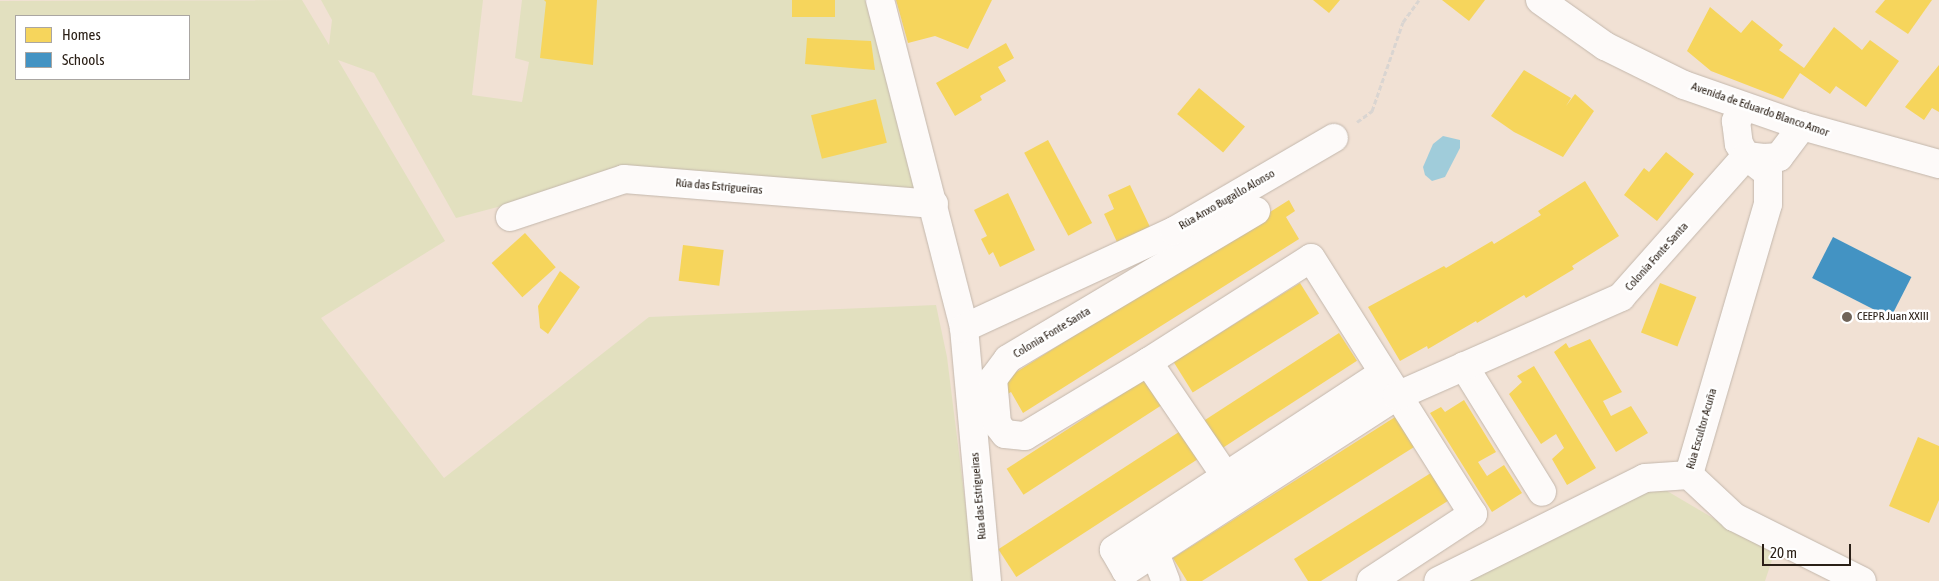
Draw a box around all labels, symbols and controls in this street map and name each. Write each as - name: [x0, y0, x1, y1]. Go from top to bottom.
- legend: [15, 15, 190, 80]
- text: Homes: [62, 26, 101, 43]
- text: Schools: [62, 51, 105, 68]
- street label: Avenida de Eduardo Blanco Amor: [1689, 80, 1831, 140]
- street label: Rúa Anxo Bugallo Alonso: [1176, 167, 1278, 233]
- street label: Rúa das Estrigueiras: [675, 176, 763, 198]
- street label: Colonia Fonte Santa: [1622, 220, 1692, 294]
- street label: Colonia Fonte Santa: [1011, 304, 1093, 362]
- place label: CEEPR Juan XXIII: [1857, 310, 1929, 324]
- marker: CEEPR Juan XXIII: [1841, 311, 1853, 323]
- street label: Rúa Escultor Acuña: [1684, 387, 1720, 471]
- street label: Rúa das Estrigueiras: [968, 452, 990, 540]
- scale bar: [1764, 534, 1853, 566]
- text: 20 m: [1770, 544, 1797, 561]

